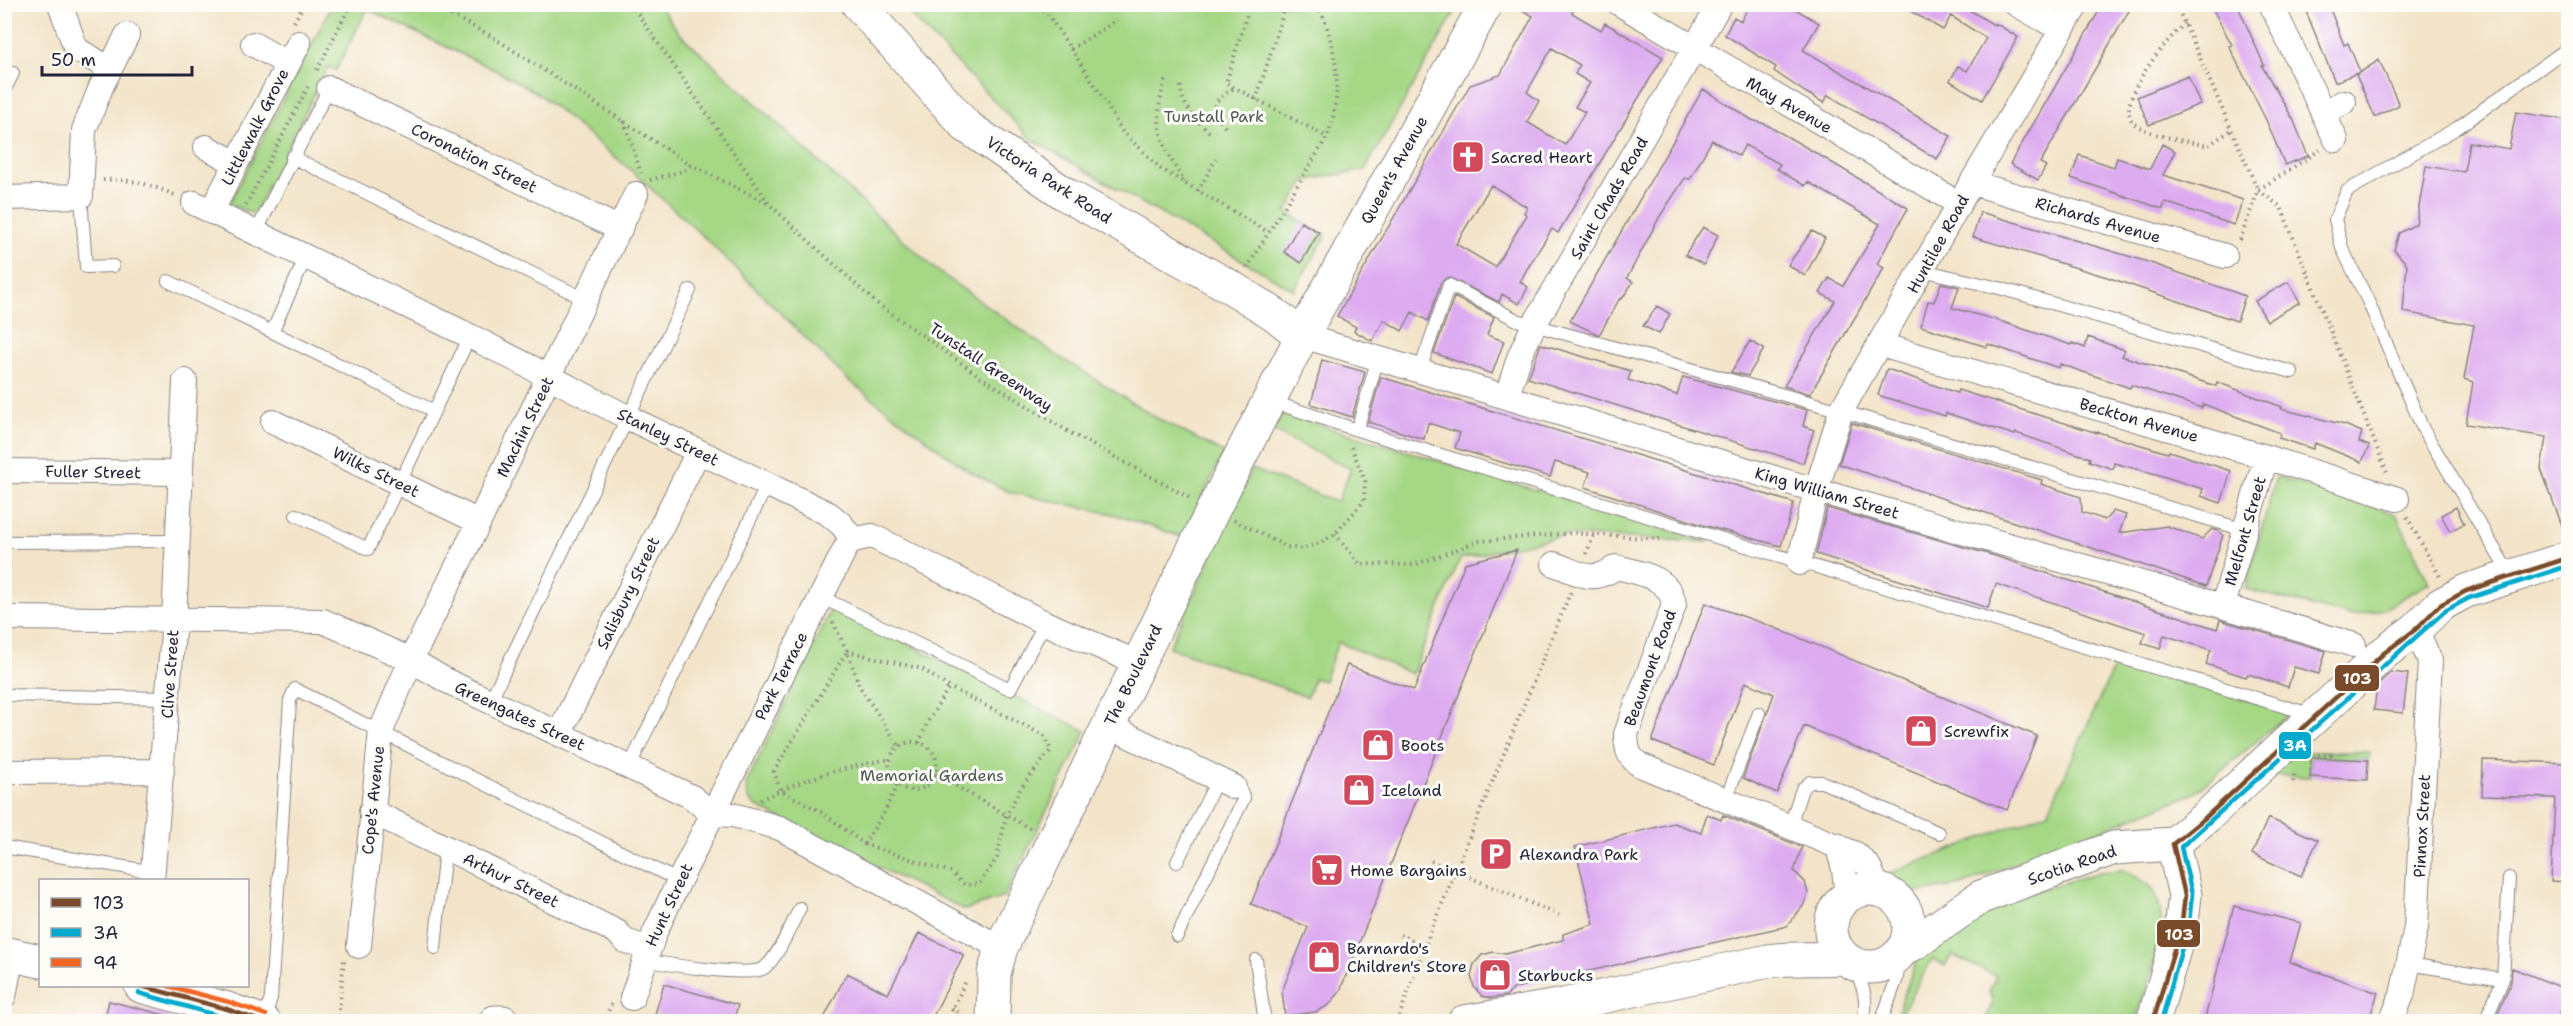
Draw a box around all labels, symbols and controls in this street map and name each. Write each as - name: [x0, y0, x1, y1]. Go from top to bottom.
- scale bar: [42, 39, 192, 77]
- text: 50 m: [51, 48, 96, 72]
- street label: Littlewalk Grove: [216, 65, 294, 189]
- street label: May Avenue: [1742, 72, 1836, 138]
- park label: Tunstall Park: [1164, 106, 1264, 127]
- street label: Queen's Avenue: [1356, 112, 1432, 228]
- street label: Coronation Street: [407, 118, 541, 198]
- street label: Victoria Park Road: [982, 132, 1116, 228]
- street label: Saint Chads Road: [1565, 133, 1653, 263]
- church icon: Sacred Heart: [1450, 139, 1486, 175]
- place label: Sacred Heart: [1491, 147, 1593, 168]
- street label: Huntilee Road: [1902, 191, 1974, 297]
- street label: Richards Avenue: [2033, 192, 2163, 248]
- street label: Tunstall Greenway: [925, 318, 1057, 416]
- street label: Machin Street: [492, 373, 558, 481]
- street label: Beckton Avenue: [2077, 393, 2201, 447]
- street label: Stanley Street: [614, 403, 722, 471]
- street label: Wilks Street: [329, 442, 423, 502]
- street label: Fuller Street: [45, 461, 141, 483]
- street label: King William Street: [1752, 462, 1902, 524]
- street label: Melfont Street: [2219, 474, 2271, 588]
- street label: Salisbury Street: [592, 533, 664, 653]
- street label: Beaumont Road: [1619, 607, 1681, 729]
- street label: The Boulevard: [1099, 621, 1167, 729]
- street label: Park Terrace: [750, 628, 812, 724]
- street label: Clive Street: [156, 629, 184, 719]
- line badge: 103: [2334, 664, 2380, 692]
- text: 103: [2343, 668, 2371, 689]
- street label: Greengates Street: [451, 677, 589, 755]
- shop icon: Screwfix: [1903, 713, 1939, 749]
- place label: Screwfix: [1944, 721, 2009, 742]
- shop icon: Boots: [1360, 727, 1396, 763]
- line badge: 3A: [2278, 731, 2312, 760]
- place label: Boots: [1401, 735, 1445, 756]
- text: 3A: [2283, 735, 2307, 756]
- street label: Cope's Avenue: [357, 745, 389, 855]
- park label: Memorial Gardens: [860, 765, 1004, 786]
- shop icon: Iceland: [1341, 772, 1377, 808]
- street label: Pinnox Street: [2409, 774, 2435, 878]
- place label: Iceland: [1382, 780, 1442, 801]
- parking icon: Alexandra Park: [1478, 836, 1514, 872]
- street label: Scotia Road: [2025, 840, 2119, 890]
- place label: Alexandra Park: [1519, 844, 1638, 865]
- street label: Arthur Street: [460, 848, 562, 912]
- supermarket icon: Home Bargains: [1309, 852, 1345, 888]
- street label: Hunt Street: [640, 860, 698, 950]
- place label: Home Bargains: [1350, 860, 1467, 881]
- legend: [39, 879, 249, 987]
- text: 103: [93, 891, 124, 915]
- line badge: 103: [2156, 919, 2201, 948]
- text: 3A: [93, 921, 118, 945]
- text: 103: [2165, 924, 2193, 945]
- place label: Barnardo's Children's Store: [1347, 938, 1467, 977]
- shop icon: Barnardo's Children's Store: [1306, 939, 1342, 975]
- text: 94: [93, 951, 117, 975]
- shop icon: Starbucks: [1477, 957, 1513, 993]
- place label: Starbucks: [1518, 965, 1594, 986]

